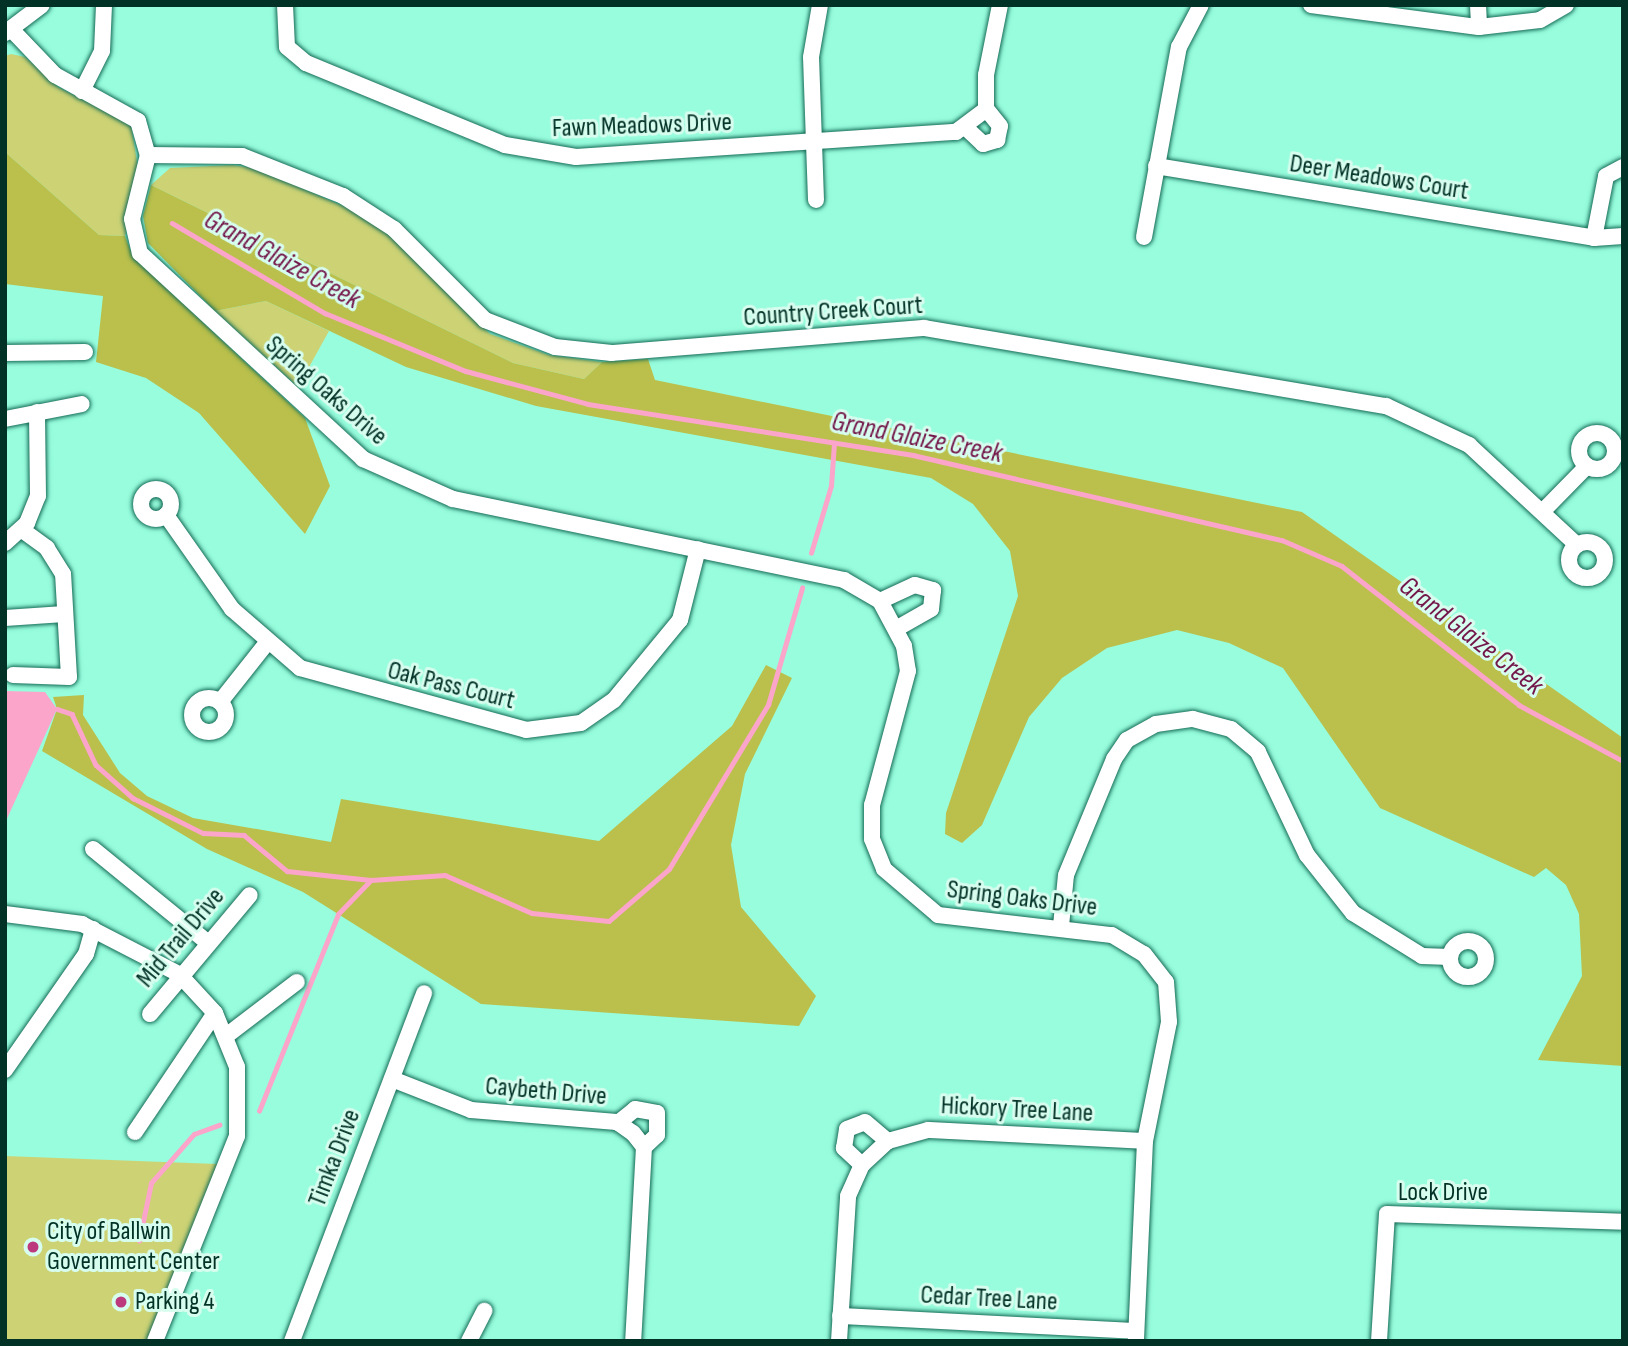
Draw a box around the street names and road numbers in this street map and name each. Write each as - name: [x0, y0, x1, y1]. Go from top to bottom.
- street label: Fawn Meadows Drive: [552, 107, 732, 145]
- street label: Deer Meadows Court: [1287, 148, 1471, 208]
- street label: Country Creek Court: [742, 290, 924, 334]
- street label: Spring Oaks Drive: [259, 330, 393, 452]
- street label: Oak Pass Court: [384, 655, 518, 717]
- street label: Spring Oaks Drive: [945, 874, 1099, 924]
- street label: Mid Trail Drive: [130, 882, 232, 994]
- street label: Caybeth Drive: [484, 1071, 608, 1113]
- street label: Hickory Tree Lane: [940, 1090, 1094, 1130]
- street label: Timka Drive: [302, 1105, 368, 1211]
- street label: Lock Drive: [1398, 1177, 1488, 1209]
- street label: Cedar Tree Lane: [920, 1280, 1058, 1318]

